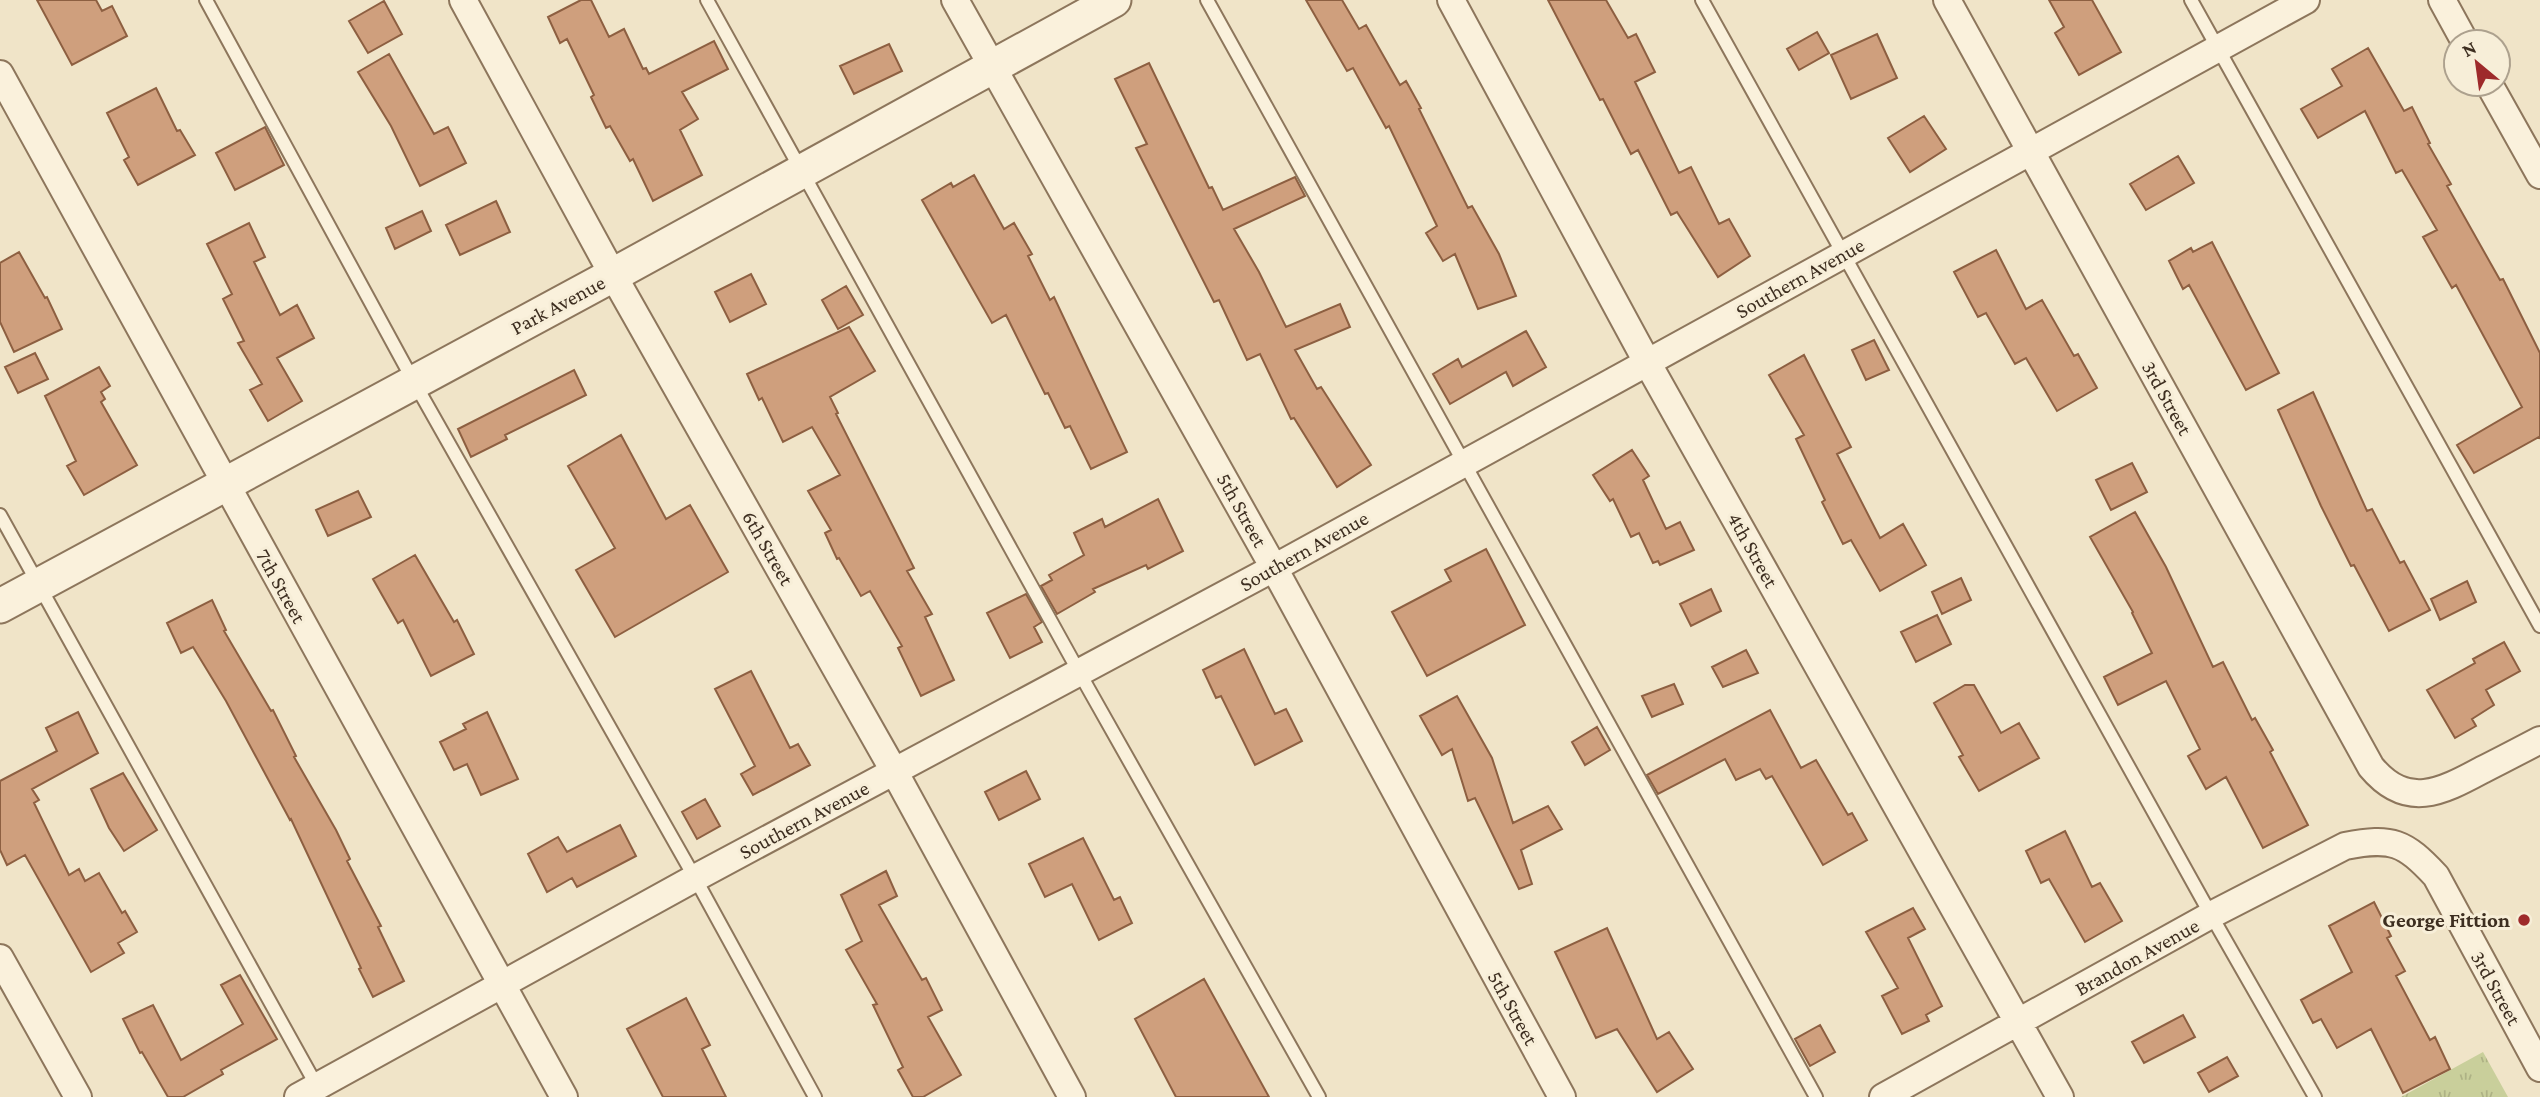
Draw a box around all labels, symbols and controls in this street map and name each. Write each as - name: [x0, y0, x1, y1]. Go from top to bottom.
- north arrow: [2442, 28, 2512, 98]
- text: N: [2458, 36, 2480, 61]
- street label: Southern Avenue: [1731, 233, 1869, 323]
- street label: Park Avenue: [507, 270, 609, 340]
- street label: 3rd Street: [2137, 357, 2198, 440]
- street label: 5th Street: [1212, 469, 1273, 552]
- street label: Southern Avenue: [1235, 506, 1373, 596]
- street label: 6th Street: [737, 507, 799, 590]
- street label: 4th Street: [1723, 508, 1784, 593]
- street label: 7th Street: [251, 545, 312, 628]
- street label: Southern Avenue: [735, 776, 873, 864]
- place label: George Fittion: [2382, 908, 2510, 932]
- marker: George Fittion: [2516, 912, 2532, 928]
- street label: Brandon Avenue: [2071, 913, 2203, 1001]
- street label: 3rd Street: [2466, 947, 2527, 1030]
- street label: 5th Street: [1483, 967, 1544, 1050]

